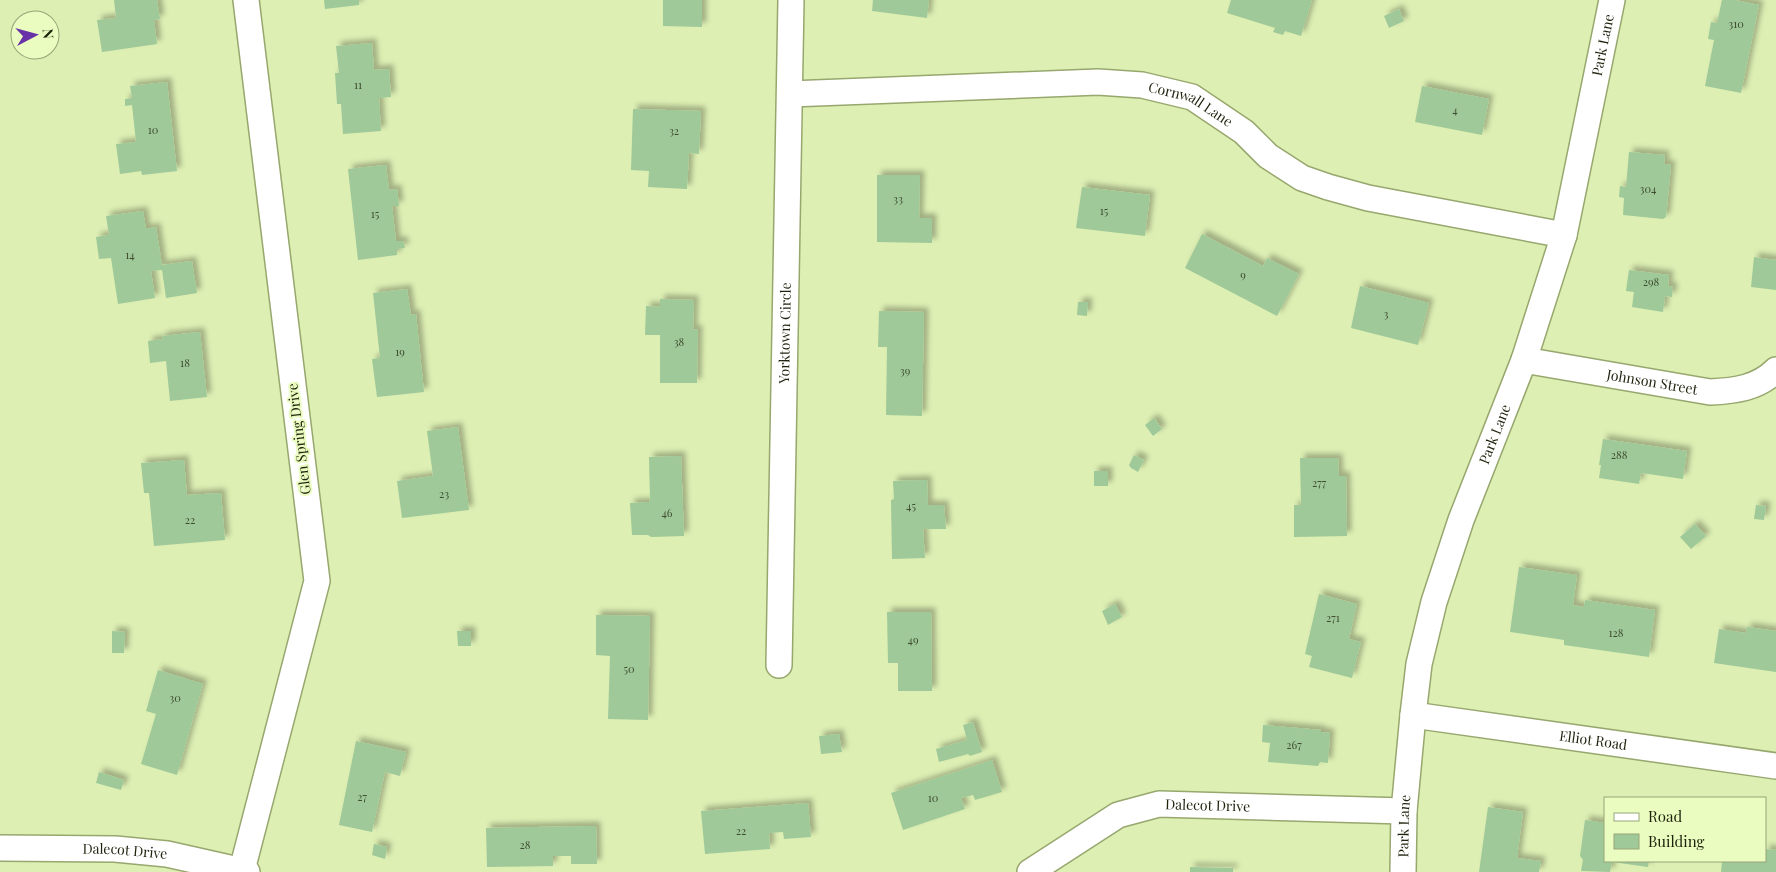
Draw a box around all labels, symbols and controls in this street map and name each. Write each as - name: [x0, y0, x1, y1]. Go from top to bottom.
- north arrow: [10, 10, 60, 60]
- street label: Park Lane: [1587, 12, 1618, 78]
- house number: 310: [1728, 16, 1744, 31]
- text: N: [38, 28, 58, 40]
- house number: 11: [354, 77, 362, 92]
- street label: Cornwall Lane: [1147, 77, 1237, 131]
- house number: 4: [1452, 102, 1458, 117]
- house number: 10: [148, 122, 159, 137]
- house number: 32: [669, 123, 679, 138]
- house number: 304: [1640, 181, 1657, 196]
- house number: 33: [893, 191, 903, 206]
- house number: 15: [1100, 203, 1109, 218]
- house number: 15: [371, 206, 380, 221]
- house number: 14: [125, 247, 135, 262]
- house number: 9: [1240, 267, 1246, 282]
- house number: 298: [1643, 274, 1660, 289]
- street label: Yorktown Circle: [774, 282, 795, 385]
- house number: 3: [1384, 306, 1389, 321]
- house number: 38: [674, 334, 685, 349]
- house number: 19: [395, 344, 405, 359]
- house number: 18: [180, 355, 190, 370]
- house number: 39: [900, 363, 911, 378]
- street label: Johnson Street: [1604, 364, 1700, 399]
- street label: Glen Spring Drive: [282, 382, 315, 496]
- street label: Park Lane: [1474, 401, 1515, 467]
- house number: 288: [1611, 447, 1628, 462]
- house number: 277: [1312, 475, 1327, 490]
- house number: 23: [439, 486, 449, 501]
- house number: 45: [906, 498, 916, 513]
- house number: 46: [661, 505, 673, 520]
- house number: 22: [185, 512, 195, 527]
- house number: 271: [1326, 610, 1340, 625]
- house number: 128: [1608, 625, 1624, 640]
- house number: 49: [907, 632, 919, 647]
- house number: 50: [623, 661, 635, 676]
- house number: 30: [169, 690, 181, 705]
- street label: Elliot Road: [1558, 726, 1629, 754]
- house number: 267: [1286, 737, 1302, 752]
- house number: 27: [357, 789, 367, 804]
- house number: 10: [928, 790, 939, 805]
- street label: Dalecot Drive: [1165, 794, 1250, 816]
- street label: Park Lane: [1393, 794, 1414, 858]
- legend: [1604, 797, 1766, 862]
- text: Road: [1648, 806, 1682, 826]
- house number: 22: [736, 823, 746, 838]
- text: Building: [1648, 831, 1705, 851]
- house number: 28: [520, 837, 531, 852]
- street label: Dalecot Drive: [82, 839, 168, 863]

